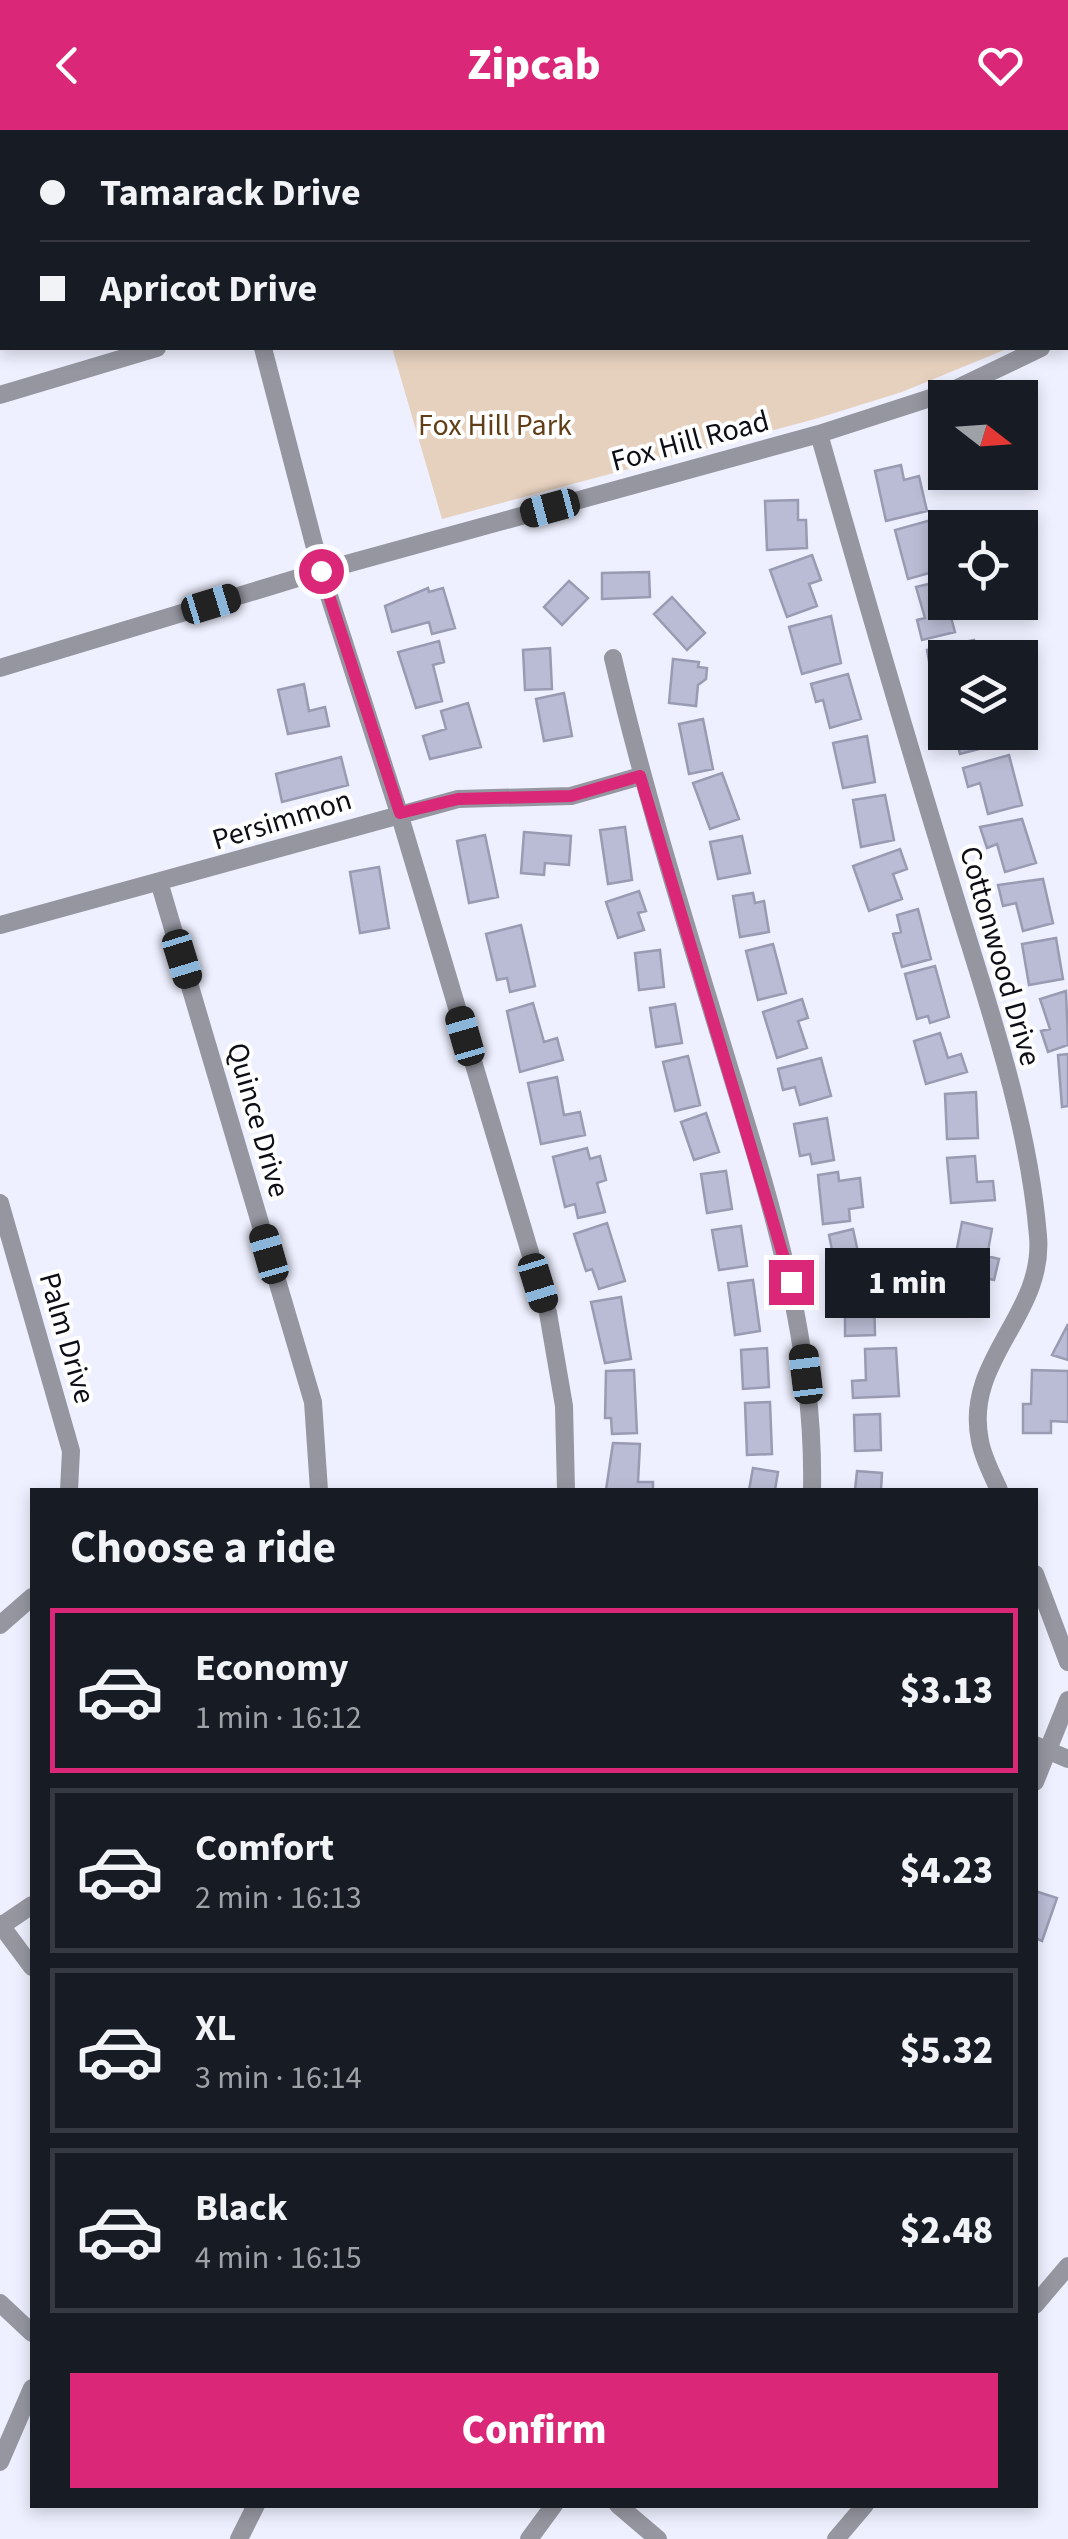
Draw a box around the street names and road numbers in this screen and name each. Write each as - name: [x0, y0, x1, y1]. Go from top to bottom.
- street label: Fox Hill Road: [606, 399, 774, 483]
- street label: Persimmon: [207, 778, 357, 862]
- street label: Cottonwood Drive: [948, 841, 1052, 1071]
- street label: Quince Drive: [215, 1038, 301, 1202]
- street label: Palm Drive: [28, 1267, 106, 1409]

